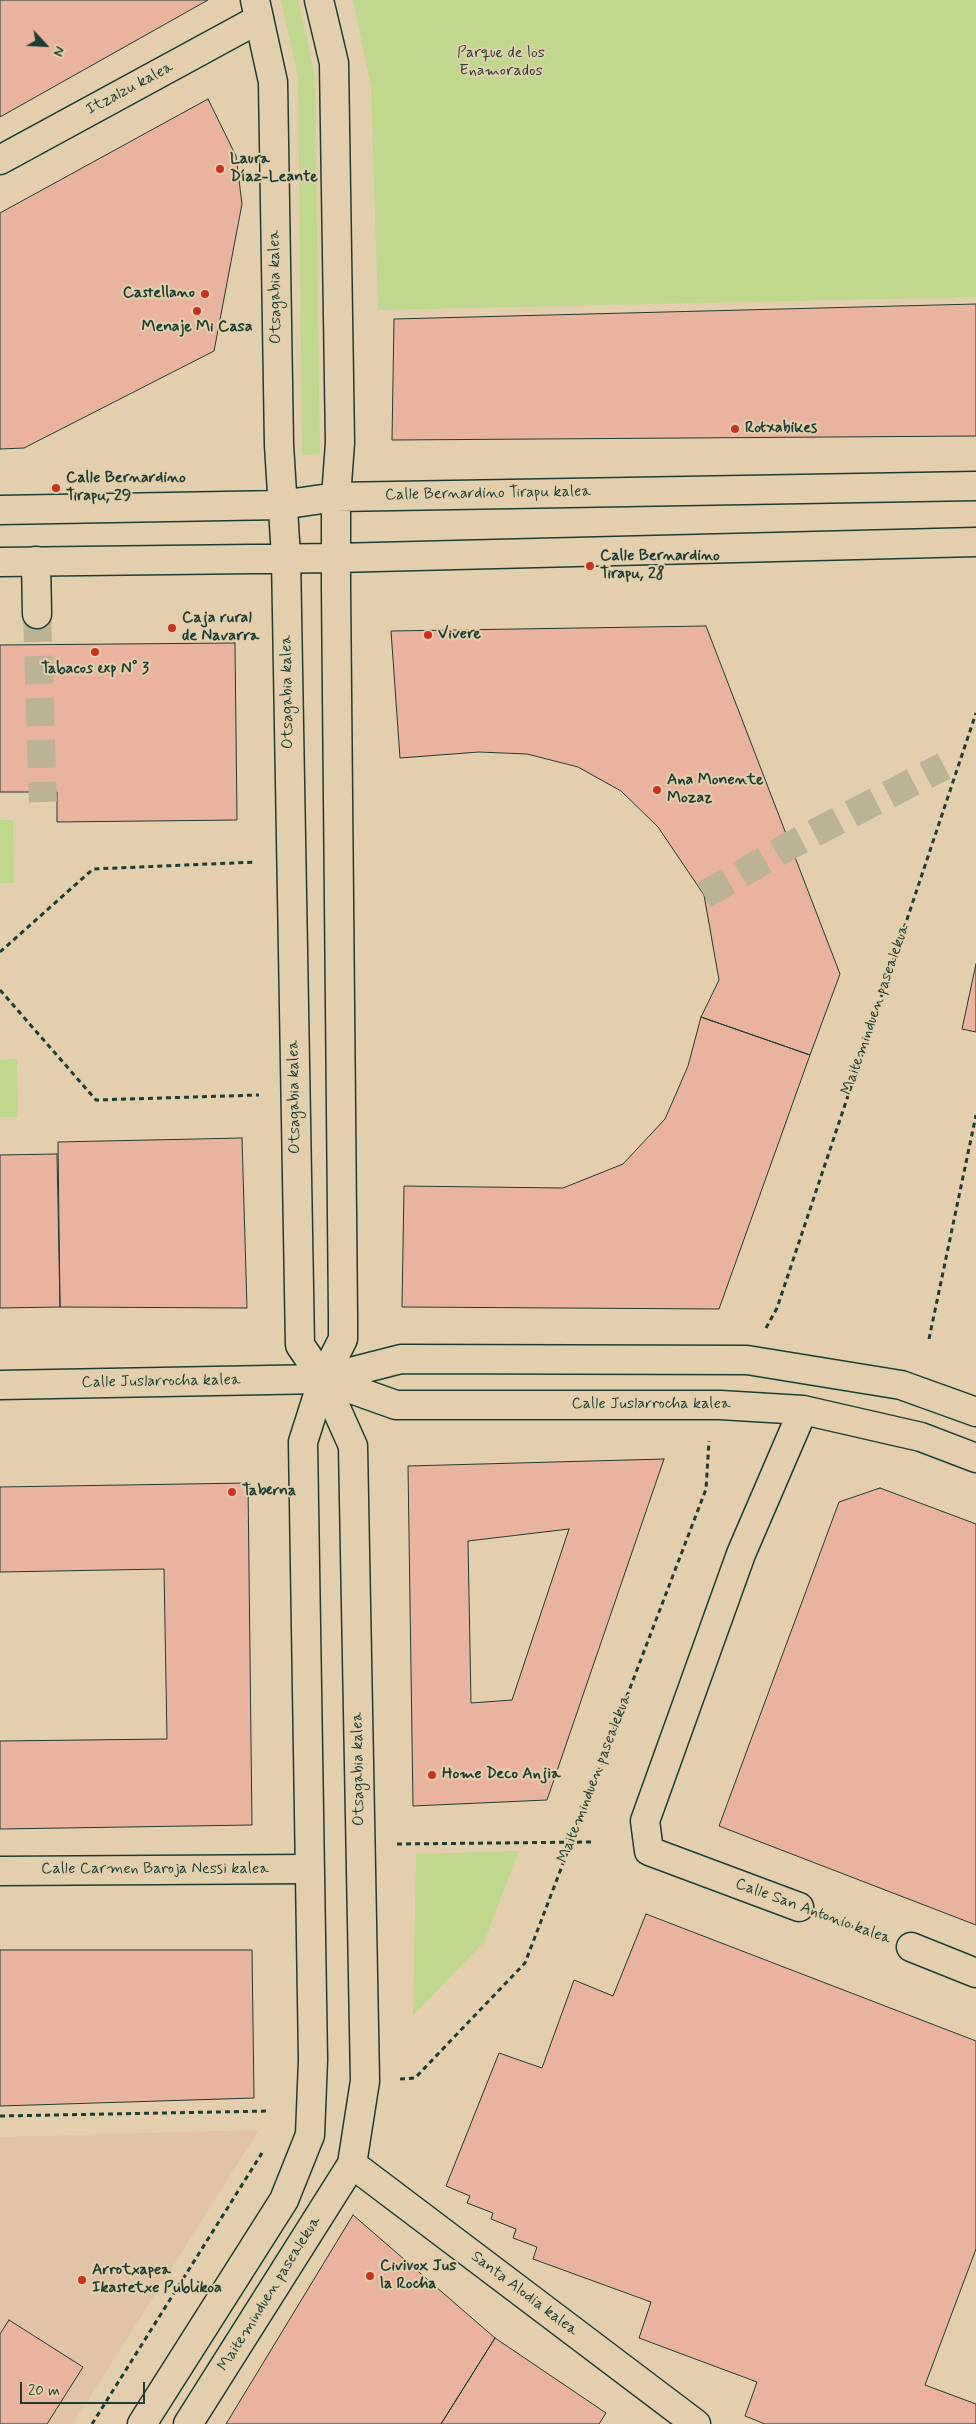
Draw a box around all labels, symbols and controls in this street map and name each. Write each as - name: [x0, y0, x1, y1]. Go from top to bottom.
- north arrow: [20, 20, 70, 70]
- text: N: [48, 43, 69, 59]
- park label: Parque de los Enamorados: [457, 44, 545, 82]
- street label: Itzalzu kalea: [83, 58, 177, 120]
- place label: Laura Díaz-Leante: [230, 150, 318, 188]
- marker: Laura Díaz-Leante: [214, 163, 226, 175]
- street label: Otsagabia kalea: [265, 230, 287, 344]
- place label: Castellano: [123, 284, 195, 304]
- marker: Castellano: [199, 288, 211, 300]
- marker: Menaje Mi Casa: [191, 305, 203, 317]
- place label: Menaje Mi Casa: [141, 318, 253, 338]
- place label: Rotxabikes: [745, 419, 817, 439]
- marker: Rotxabikes: [729, 423, 741, 435]
- place label: Calle Bernardino Tirapu, 29: [66, 469, 186, 507]
- marker: Calle Bernardino Tirapu, 29: [50, 482, 62, 494]
- street label: Calle Bernardino Tirapu kalea: [385, 483, 591, 505]
- place label: Calle Bernardino Tirapu, 28: [600, 547, 720, 585]
- marker: Calle Bernardino Tirapu, 28: [584, 560, 596, 572]
- place label: Caja rural de Navarra: [182, 609, 259, 647]
- marker: Caja rural de Navarra: [166, 622, 178, 634]
- place label: Vivere: [438, 625, 481, 645]
- marker: Vivere: [422, 629, 434, 641]
- street label: Otsagabia kalea: [277, 635, 299, 749]
- marker: Tabacos exp N° 3: [89, 646, 101, 658]
- place label: Tabacos exp N° 3: [41, 660, 149, 680]
- place label: Ana Monente Mozaz: [667, 771, 763, 809]
- marker: Ana Monente Mozaz: [651, 784, 663, 796]
- street label: Maiteminduen pasealekua: [838, 922, 914, 1098]
- street label: Otsagabia kalea: [284, 1040, 306, 1154]
- street label: Calle Juslarrocha kalea: [81, 1371, 241, 1393]
- street label: Calle Juslarrocha kalea: [571, 1395, 731, 1415]
- place label: Taberna: [242, 1482, 296, 1502]
- marker: Taberna: [226, 1486, 238, 1498]
- street label: Maiteminduen pasealekua: [554, 1692, 636, 1866]
- street label: Otsagabia kalea: [348, 1712, 370, 1826]
- place label: Home Deco Anjia: [442, 1765, 560, 1785]
- marker: Home Deco Anjia: [426, 1769, 438, 1781]
- street label: Calle Carmen Baroja Nessi kalea: [41, 1860, 269, 1880]
- street label: Calle San Antonio kalea: [732, 1875, 894, 1949]
- street label: Maiteminduen pasealekua: [214, 2213, 326, 2375]
- street label: Santa Alodia kalea: [467, 2248, 581, 2340]
- place label: Civivox Jus la Rocha: [380, 2257, 456, 2295]
- place label: Arrotxapea Ikastetxe Publikoa: [92, 2261, 222, 2299]
- marker: Civivox Jus la Rocha: [364, 2270, 376, 2282]
- marker: Arrotxapea Ikastetxe Publikoa: [76, 2274, 88, 2286]
- scale bar: [22, 2372, 148, 2404]
- text: 20 m: [28, 2381, 60, 2401]

